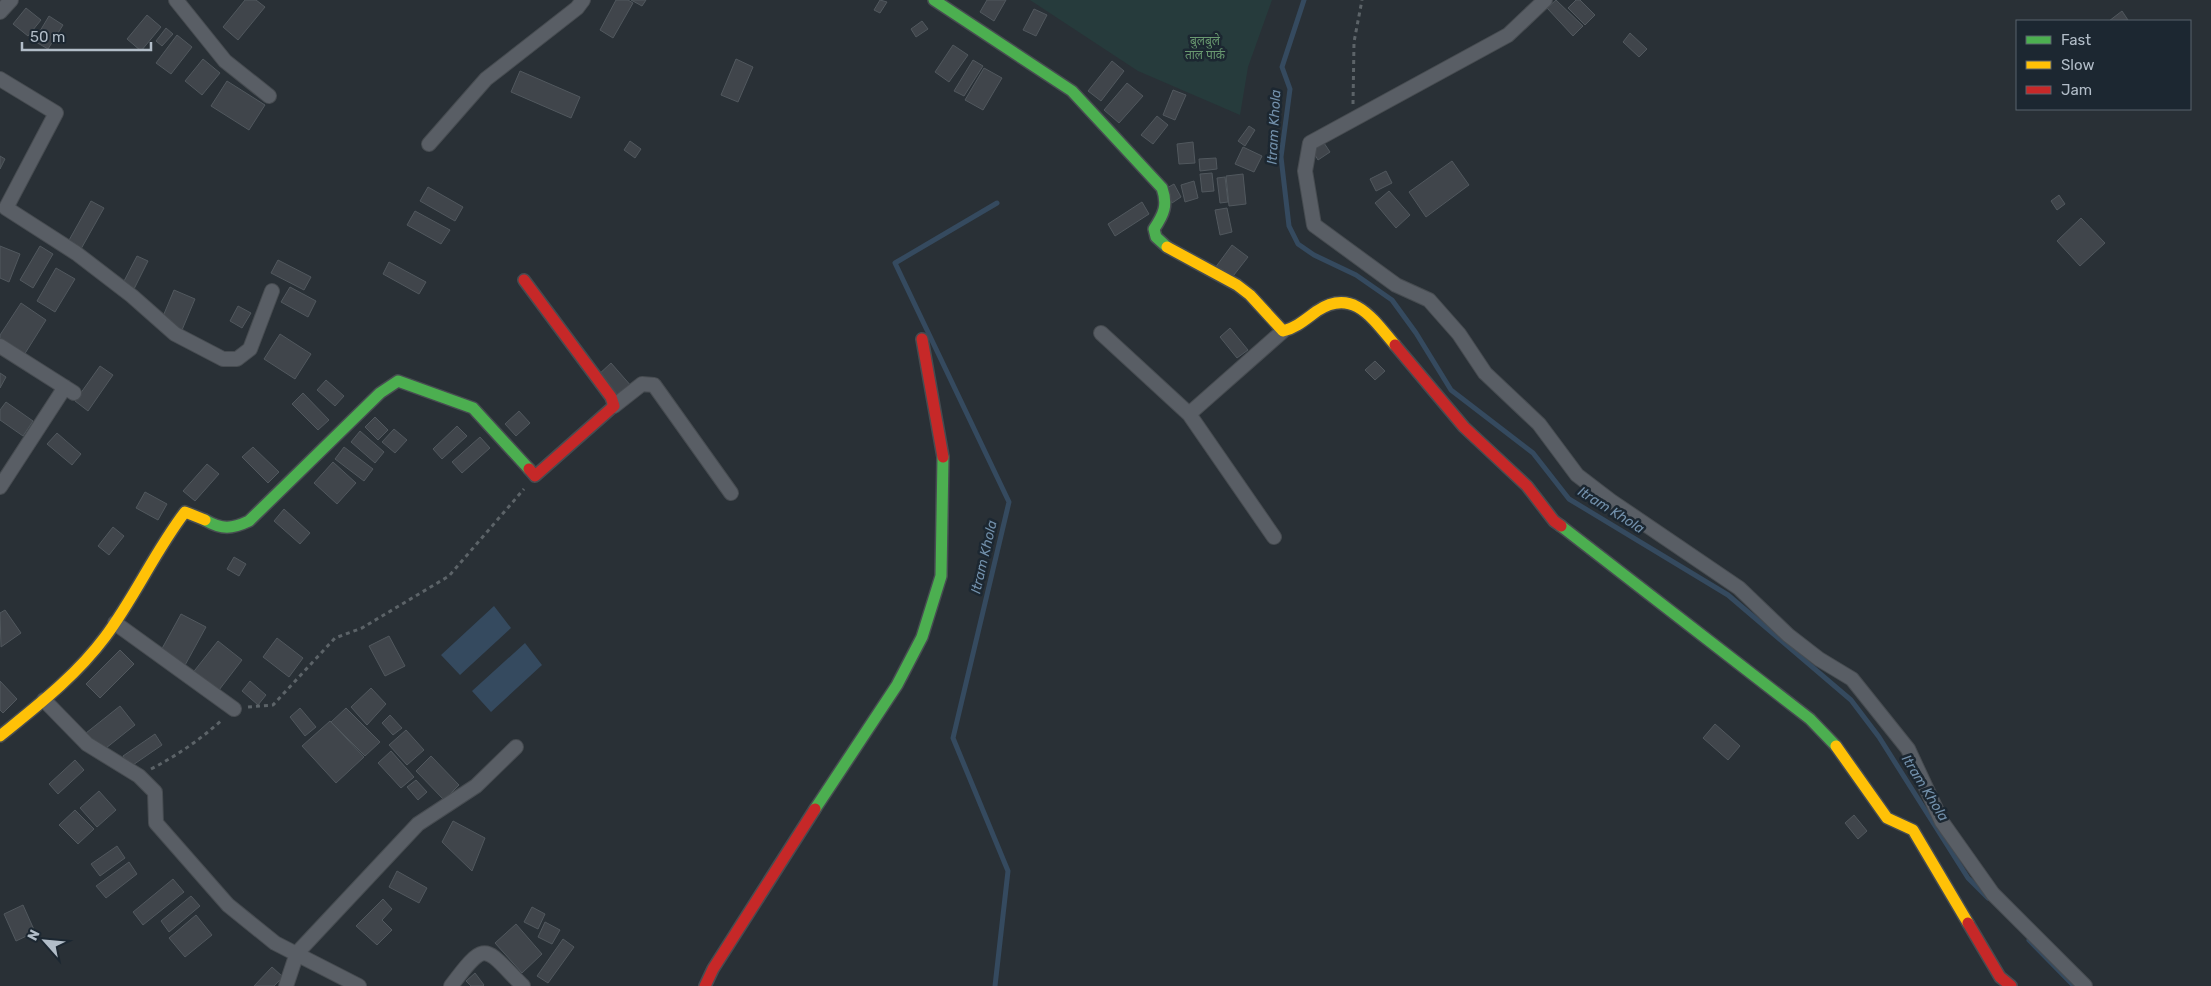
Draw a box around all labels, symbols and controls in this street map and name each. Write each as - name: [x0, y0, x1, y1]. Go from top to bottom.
- scale bar: [22, 20, 151, 52]
- legend: [2016, 20, 2191, 110]
- text: 50 m: [30, 28, 65, 46]
- text: Fast: [2061, 31, 2091, 49]
- park label: बुलबुले ताल पार्क: [1185, 33, 1226, 62]
- text: Slow: [2061, 56, 2094, 74]
- text: Jam: [2061, 81, 2092, 99]
- water label: Itram Khola: [1264, 89, 1284, 165]
- water label: Itram Khola: [1575, 483, 1647, 537]
- water label: Itram Khola: [967, 518, 1001, 596]
- water label: Itram Khola: [1898, 752, 1952, 824]
- north arrow: [20, 916, 70, 966]
- text: N: [24, 927, 44, 944]

